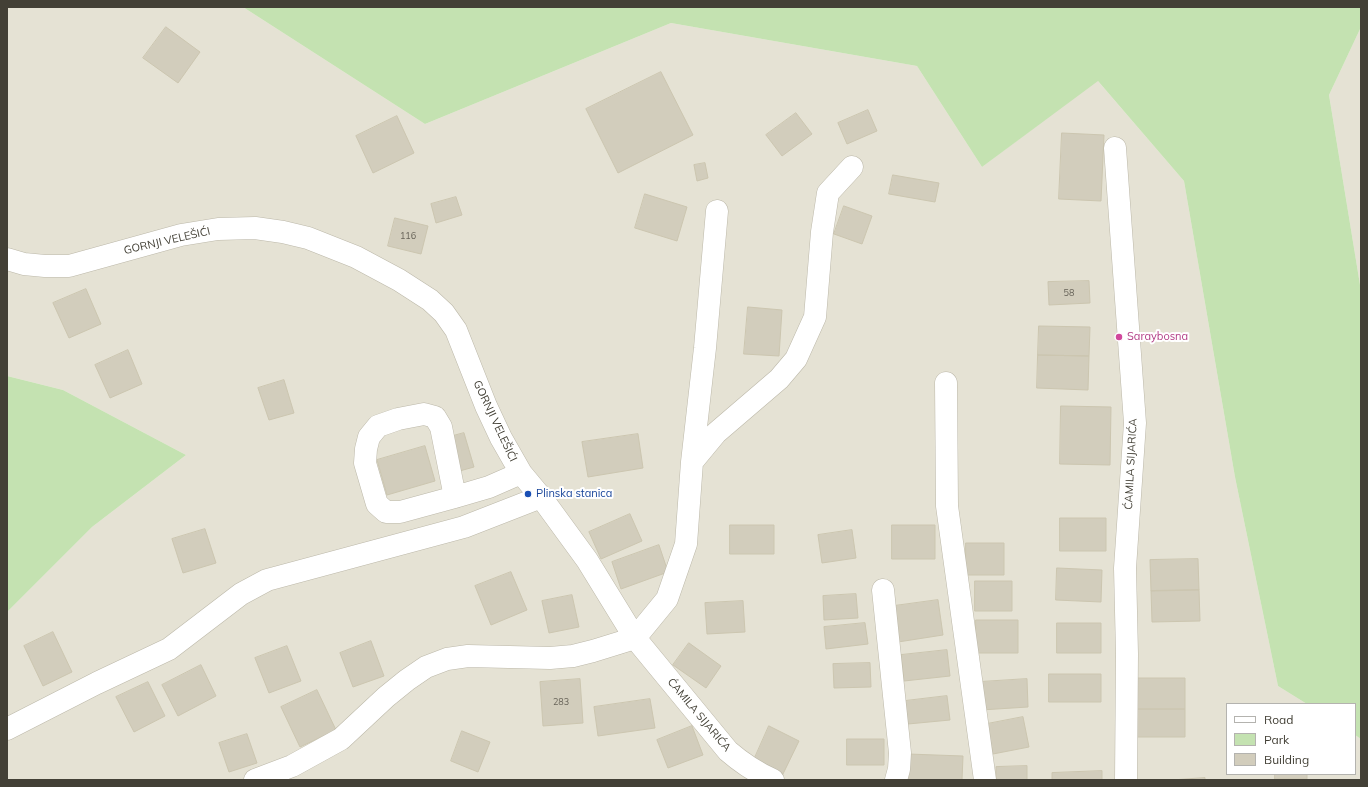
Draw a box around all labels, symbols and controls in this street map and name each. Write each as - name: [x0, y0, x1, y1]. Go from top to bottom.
- street label: GORNJI VELEŠIĆI: [123, 225, 211, 257]
- house number: 116: [400, 231, 416, 241]
- house number: 58: [1064, 288, 1074, 298]
- place label: Saraybosna: [1127, 330, 1188, 344]
- marker: Saraybosna: [1114, 332, 1124, 342]
- street label: GORNJI VELEŠIĆI: [470, 378, 520, 464]
- street label: ĆAMILA SIJARIĆA: [1122, 418, 1140, 510]
- place label: Plinska stanica: [536, 487, 612, 501]
- marker: Plinska stanica: [523, 489, 533, 499]
- street label: ĆAMILA SIJARIĆA: [664, 676, 734, 754]
- house number: 283: [553, 697, 569, 707]
- legend: [1226, 703, 1356, 775]
- text: Road: [1264, 712, 1293, 727]
- text: Park: [1264, 732, 1289, 747]
- text: Building: [1264, 752, 1309, 767]

